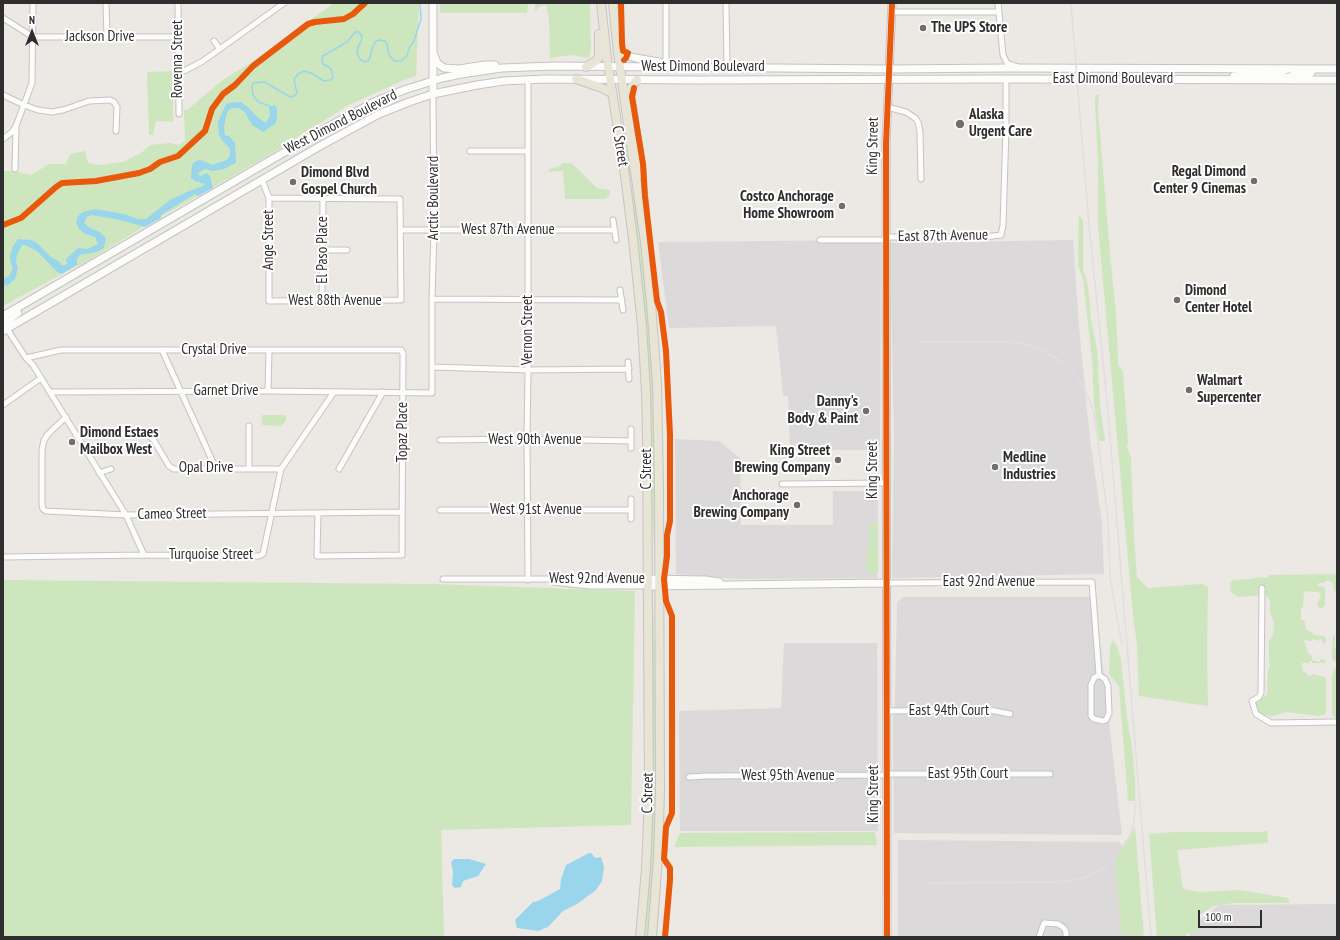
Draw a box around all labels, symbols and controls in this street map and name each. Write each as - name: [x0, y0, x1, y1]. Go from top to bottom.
- north arrow: [12, 12, 52, 52]
- text: N: [29, 13, 35, 27]
- place label: The UPS Store: [931, 19, 1007, 37]
- street label: Rovenna Street: [169, 20, 187, 98]
- marker: The UPS Store: [918, 23, 928, 33]
- street label: Jackson Drive: [65, 28, 135, 46]
- street label: West Dimond Boulevard: [641, 58, 765, 76]
- street label: East Dimond Boulevard: [1053, 70, 1173, 88]
- street label: West Dimond Boulevard: [282, 86, 400, 158]
- place label: Alaska Urgent Care: [969, 106, 1032, 141]
- street label: King Street: [863, 117, 883, 175]
- marker: Alaska Urgent Care: [954, 118, 966, 130]
- street label: C Street: [608, 124, 632, 168]
- street label: Arctic Boulevard: [425, 156, 443, 240]
- place label: Regal Dimond Center 9 Cinemas: [1153, 163, 1246, 198]
- place label: Dimond Blvd Gospel Church: [301, 164, 377, 199]
- marker: Regal Dimond Center 9 Cinemas: [1249, 176, 1259, 186]
- marker: Dimond Blvd Gospel Church: [288, 177, 298, 187]
- place label: Costco Anchorage Home Showroom: [740, 188, 834, 223]
- marker: Costco Anchorage Home Showroom: [837, 201, 847, 211]
- street label: Ange Street: [260, 210, 278, 270]
- street label: El Paso Place: [314, 216, 332, 284]
- street label: West 87th Avenue: [461, 221, 555, 239]
- street label: East 87th Avenue: [898, 226, 988, 246]
- place label: Dimond Center Hotel: [1185, 282, 1252, 317]
- street label: West 88th Avenue: [288, 292, 382, 310]
- street label: Vernon Street: [519, 295, 537, 365]
- marker: Dimond Center Hotel: [1172, 295, 1182, 305]
- street label: Crystal Drive: [181, 341, 247, 359]
- place label: Walmart Supercenter: [1197, 372, 1261, 407]
- street label: Garnet Drive: [194, 382, 258, 400]
- marker: Walmart Supercenter: [1184, 385, 1194, 395]
- place label: Danny's Body & Paint: [788, 393, 858, 428]
- street label: Topaz Place: [394, 402, 412, 462]
- marker: Danny's Body & Paint: [861, 406, 871, 416]
- place label: Dimond Estaes Mailbox West: [80, 424, 158, 459]
- street label: West 90th Avenue: [488, 431, 582, 449]
- marker: Dimond Estaes Mailbox West: [67, 437, 77, 447]
- street label: King Street: [864, 441, 882, 499]
- place label: King Street Brewing Company: [734, 442, 830, 477]
- street label: C Street: [638, 448, 656, 490]
- place label: Medline Industries: [1003, 449, 1056, 484]
- marker: King Street Brewing Company: [833, 455, 843, 465]
- street label: Opal Drive: [179, 459, 233, 477]
- marker: Medline Industries: [990, 462, 1000, 472]
- place label: Anchorage Brewing Company: [693, 487, 789, 522]
- marker: Anchorage Brewing Company: [792, 500, 802, 510]
- street label: West 91st Avenue: [490, 501, 582, 519]
- street label: Cameo Street: [137, 504, 207, 524]
- street label: Turquoise Street: [169, 546, 253, 564]
- street label: West 92nd Avenue: [549, 570, 645, 588]
- street label: East 92nd Avenue: [943, 573, 1035, 591]
- street label: East 94th Court: [909, 702, 989, 720]
- street label: King Street: [865, 765, 883, 823]
- street label: East 95th Court: [928, 765, 1008, 783]
- street label: West 95th Avenue: [741, 767, 835, 785]
- street label: C Street: [639, 772, 657, 814]
- scale bar: [1200, 902, 1264, 928]
- text: 100 m: [1205, 909, 1232, 924]

